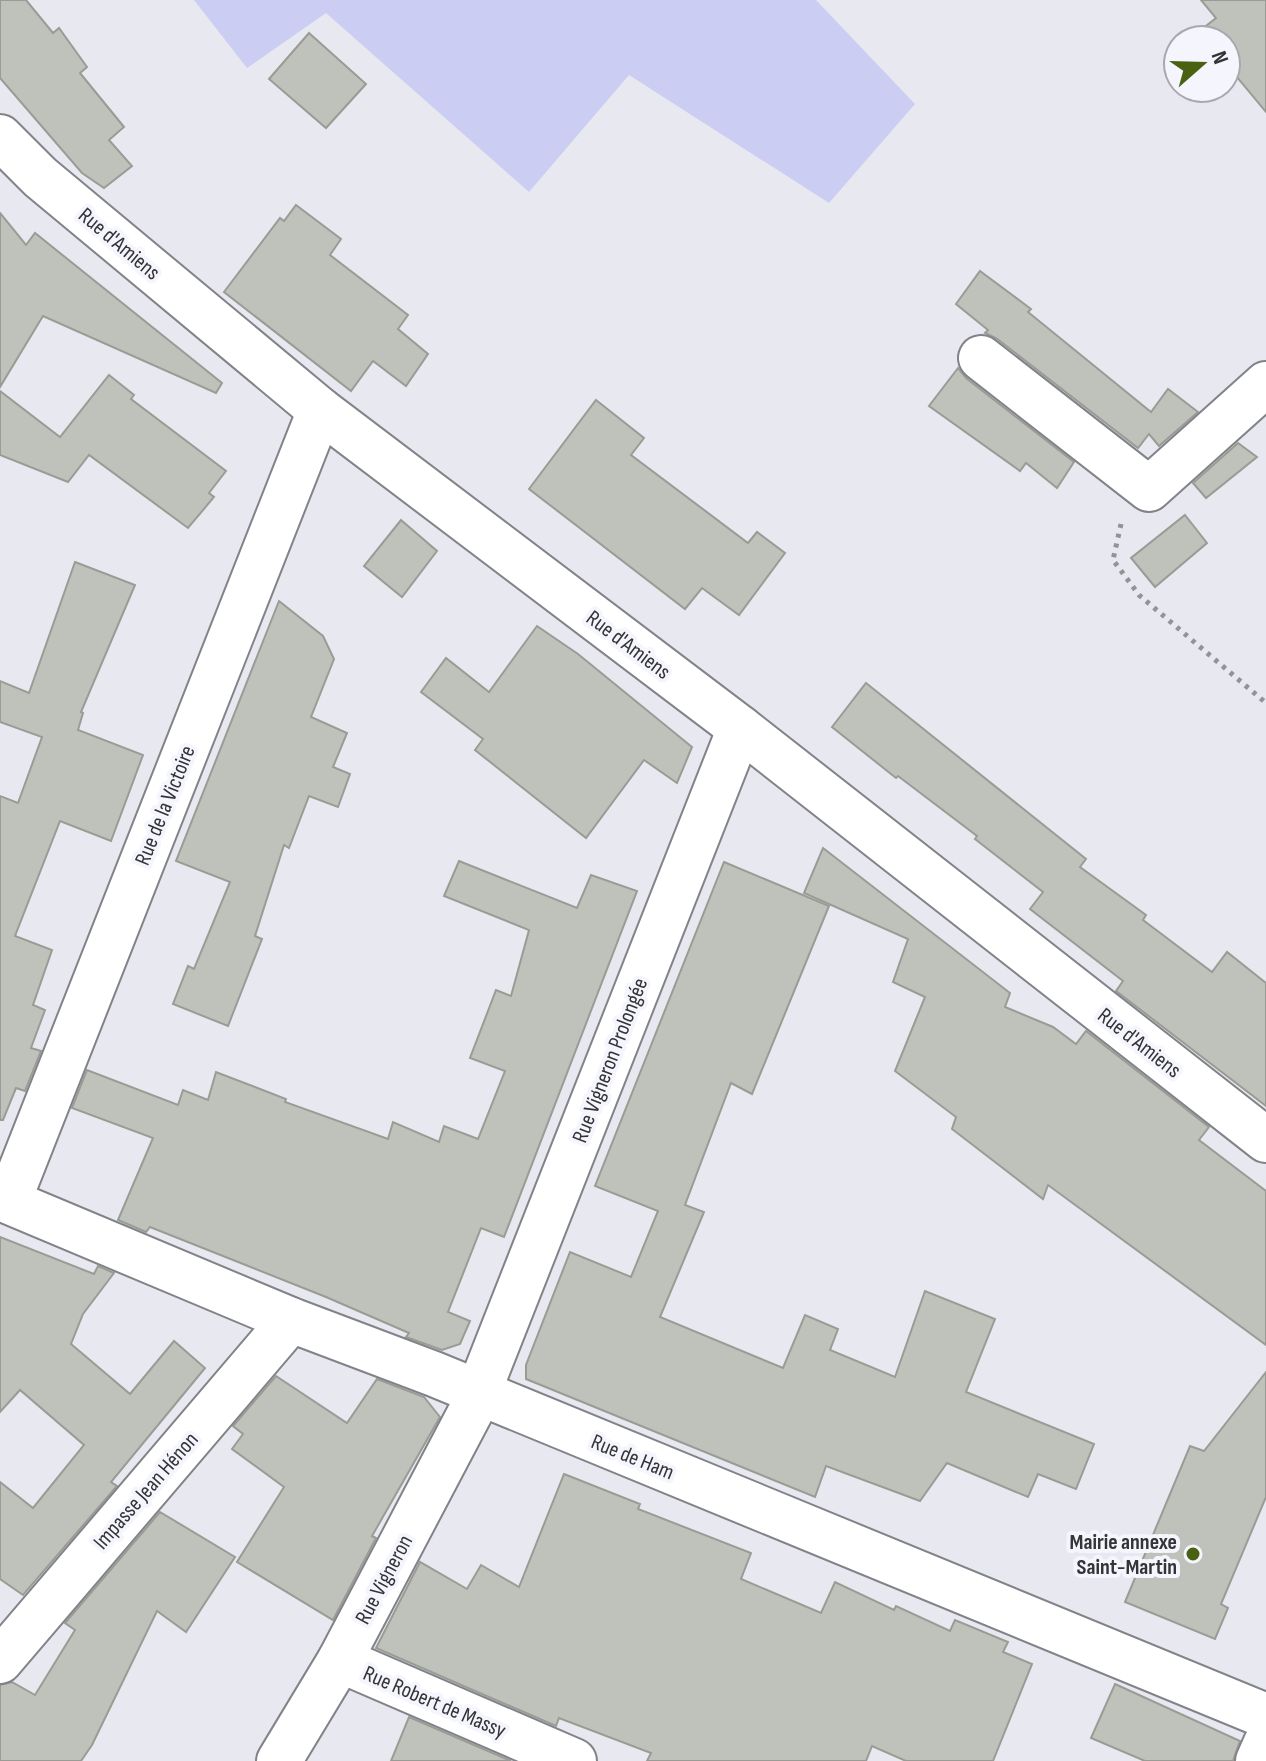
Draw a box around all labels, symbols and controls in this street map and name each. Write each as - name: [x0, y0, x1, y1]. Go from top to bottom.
- north arrow: [1162, 24, 1242, 104]
- text: N: [1205, 48, 1234, 68]
- street label: Rue d'Amiens: [73, 202, 166, 286]
- street label: Rue d'Amiens: [581, 605, 676, 686]
- street label: Rue de la Victoire: [129, 742, 202, 869]
- street label: Rue Vigneron Prolongée: [567, 974, 654, 1147]
- street label: Rue d'Amiens: [1092, 1002, 1186, 1084]
- street label: Impasse Jean Hénon: [88, 1427, 204, 1555]
- street label: Rue de Ham: [587, 1429, 678, 1486]
- place label: Mairie annexe Saint-Martin: [1070, 1529, 1177, 1581]
- street label: Rue Vigneron: [350, 1530, 419, 1629]
- marker: Mairie annexe Saint-Martin: [1184, 1545, 1202, 1563]
- street label: Rue Robert de Massy: [359, 1660, 510, 1745]

